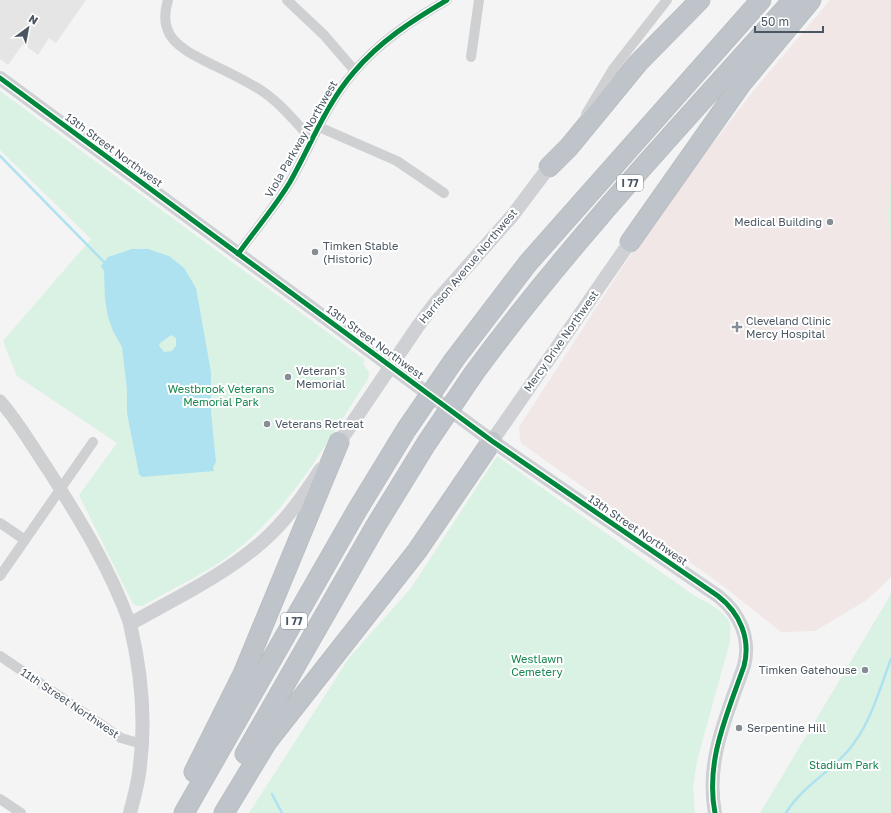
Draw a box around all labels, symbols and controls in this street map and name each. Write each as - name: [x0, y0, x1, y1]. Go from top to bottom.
- north arrow: [8, 8, 48, 48]
- scale bar: [755, 8, 823, 34]
- text: N: [27, 11, 41, 27]
- text: 50 m: [761, 14, 789, 29]
- street label: Viola Parkway Northwest: [262, 78, 339, 200]
- street label: 13th Street Northwest: [63, 110, 165, 189]
- road number: I 77: [617, 175, 643, 191]
- street label: Harrison Avenue Northwest: [416, 206, 519, 326]
- place label: Medical Building: [734, 215, 822, 228]
- marker: Medical Building: [825, 217, 835, 227]
- place label: Timken Stable (Historic): [323, 239, 398, 265]
- marker: Timken Stable (Historic): [310, 247, 320, 257]
- street label: Mercy Drive Northwest: [521, 288, 601, 394]
- street label: 13th Street Northwest: [324, 302, 426, 381]
- place label: Cleveland Clinic Mercy Hospital: [746, 314, 831, 340]
- marker: Cleveland Clinic Mercy Hospital: [731, 321, 743, 333]
- place label: Veteran's Memorial: [296, 364, 346, 390]
- marker: Veteran's Memorial: [283, 372, 293, 382]
- park label: Westbrook Veterans Memorial Park: [168, 382, 275, 408]
- place label: Veterans Retreat: [275, 417, 364, 430]
- marker: Veterans Retreat: [262, 419, 272, 429]
- street label: 13th Street Northwest: [586, 492, 690, 568]
- road number: I 77: [281, 613, 307, 629]
- park label: Westlawn Cemetery: [511, 652, 563, 678]
- place label: Timken Gatehouse: [759, 663, 857, 676]
- street label: 11th Street Northwest: [19, 665, 122, 740]
- marker: Timken Gatehouse: [860, 665, 870, 675]
- place label: Serpentine Hill: [747, 721, 827, 734]
- marker: Serpentine Hill: [734, 723, 744, 733]
- park label: Stadium Park: [809, 758, 879, 771]

